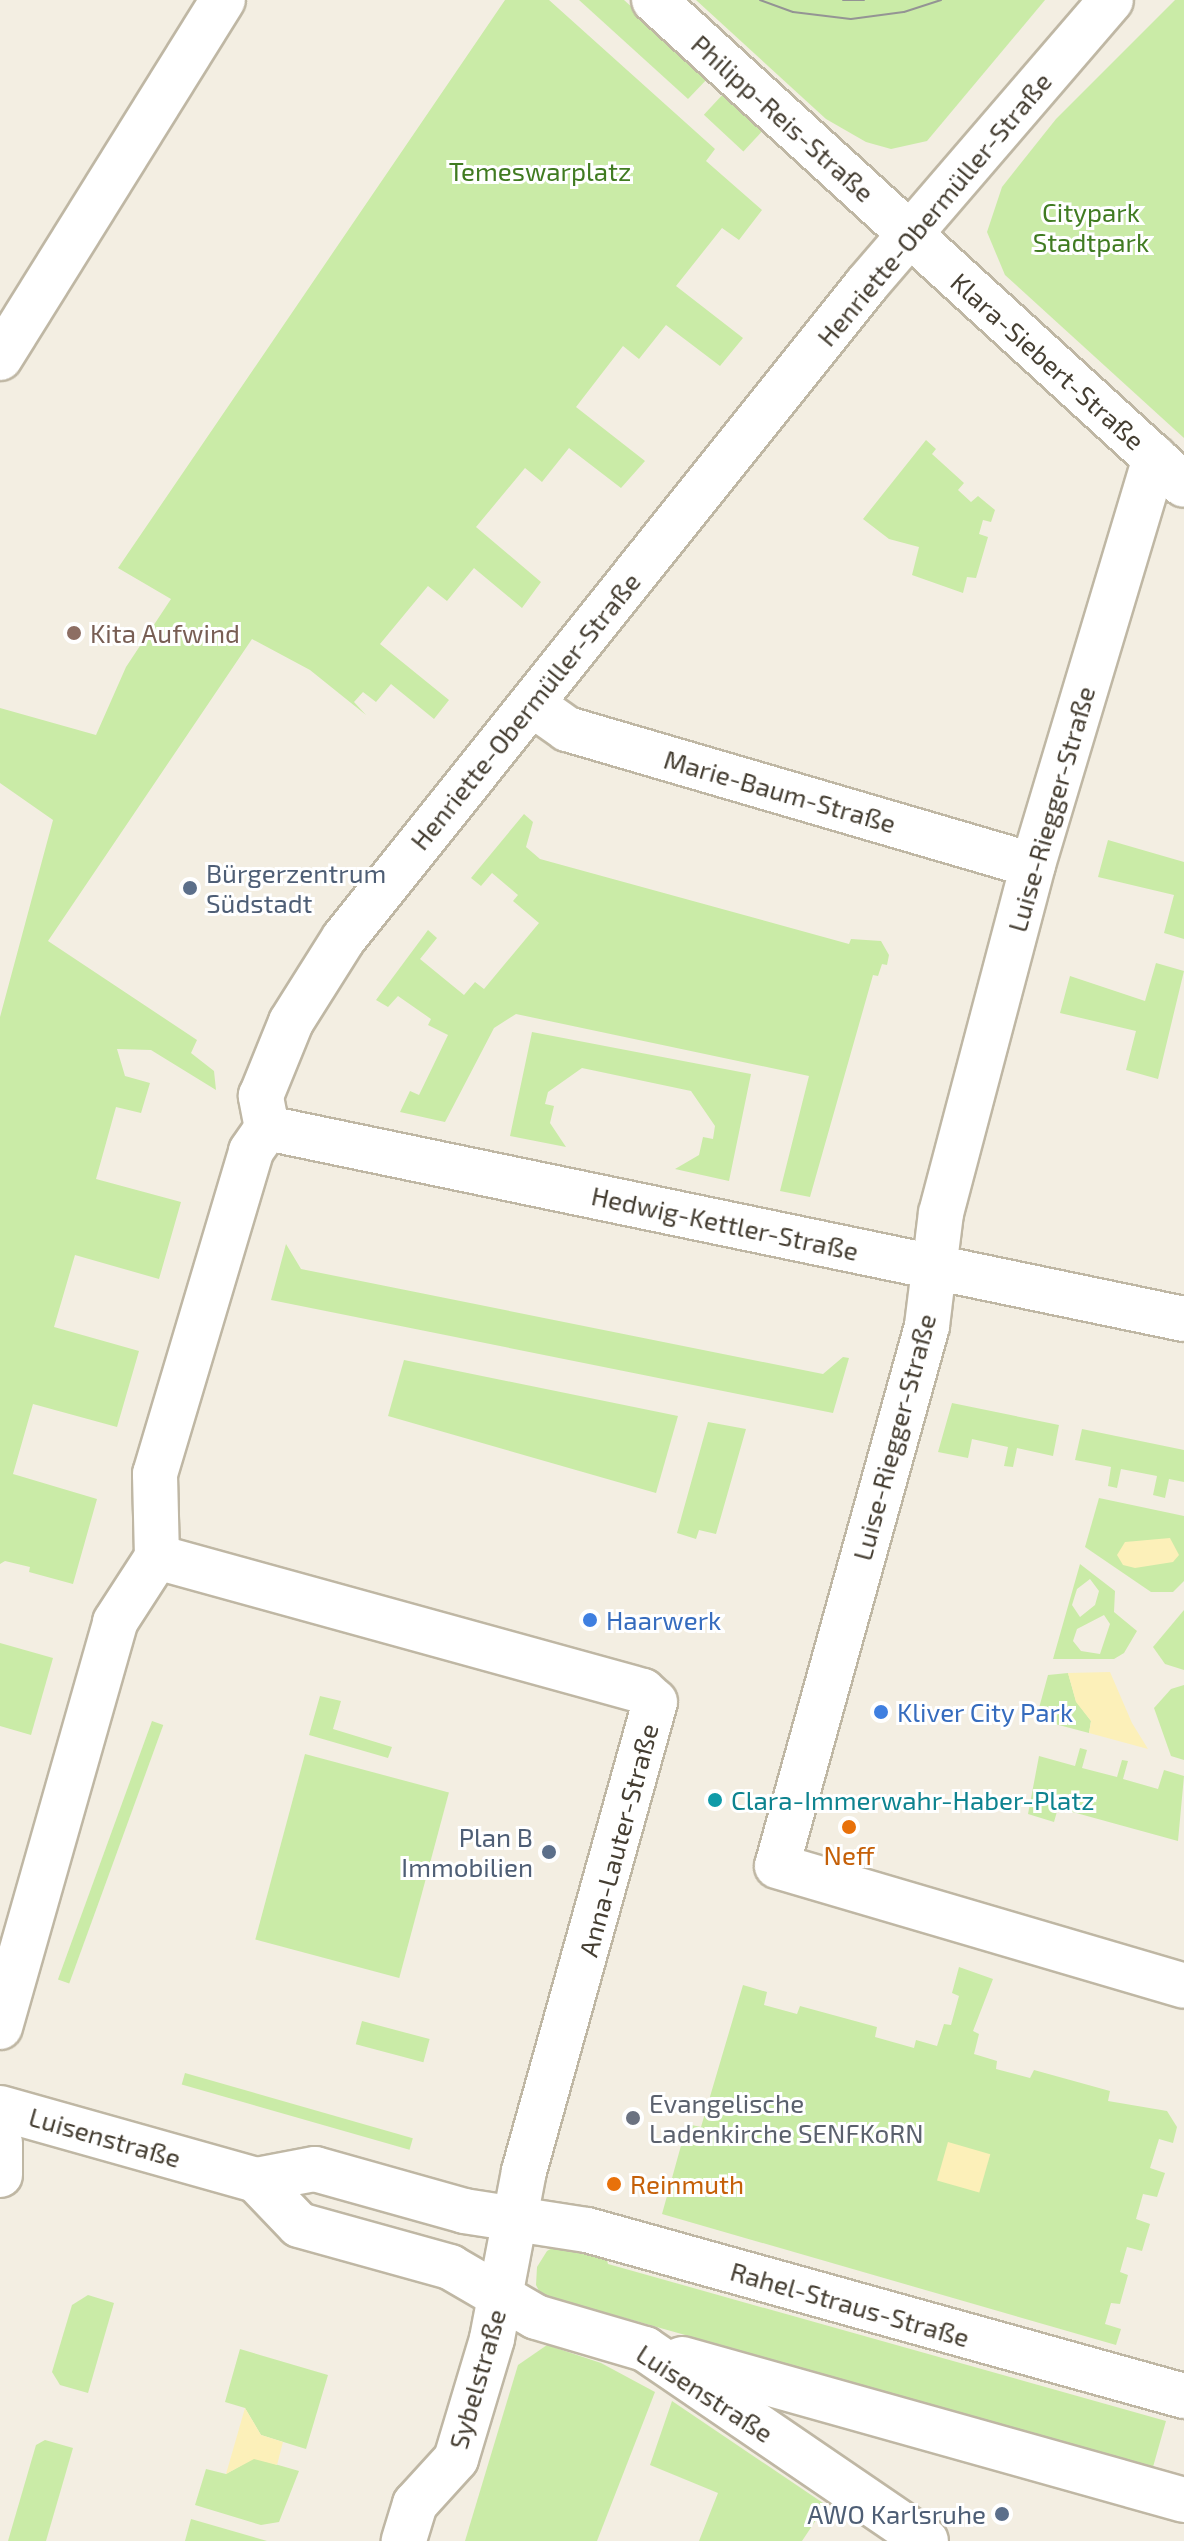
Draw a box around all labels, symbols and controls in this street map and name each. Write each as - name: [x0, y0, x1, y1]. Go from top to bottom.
- street label: Philipp-Reis-Straße: [685, 28, 881, 208]
- street label: Henriette-Obermüller-Straße: [810, 66, 1058, 352]
- park label: Temeswarplatz: [449, 155, 631, 187]
- park label: Citypark Stadtpark: [1033, 196, 1149, 258]
- street label: Klara-Siebert-Straße: [945, 266, 1151, 456]
- street label: Henriette-Obermüller-Straße: [404, 566, 646, 856]
- place label: Kita Aufwind: [90, 617, 241, 649]
- marker: Kita Aufwind: [65, 624, 83, 642]
- street label: Luise-Riegger-Straße: [1001, 683, 1101, 935]
- street label: Marie-Baum-Straße: [661, 743, 899, 839]
- place label: Bürgerzentrum Südstadt: [206, 857, 386, 918]
- marker: Bürgerzentrum Südstadt: [181, 879, 199, 897]
- street label: Hedwig-Kettler-Straße: [589, 1179, 861, 1267]
- street label: Luise-Riegger-Straße: [846, 1310, 942, 1564]
- place label: Haarwerk: [606, 1604, 721, 1636]
- marker: Haarwerk: [581, 1611, 599, 1629]
- place label: Kliver City Park: [897, 1696, 1074, 1728]
- marker: Kliver City Park: [872, 1703, 890, 1721]
- street label: Anna-Lauter-Straße: [572, 1720, 664, 1960]
- place label: Clara-Immerwahr-Haber-Platz: [731, 1784, 1094, 1816]
- marker: Clara-Immerwahr-Haber-Platz: [706, 1791, 724, 1809]
- marker: Neff: [840, 1818, 858, 1836]
- place label: Plan B Immobilien: [401, 1821, 533, 1882]
- place label: Neff: [824, 1839, 874, 1871]
- marker: Plan B Immobilien: [540, 1843, 558, 1861]
- place label: Evangelische Ladenkirche SENFKoRN: [649, 2087, 924, 2148]
- street label: Luisenstraße: [26, 2100, 184, 2174]
- marker: Evangelische Ladenkirche SENFKoRN: [624, 2109, 642, 2127]
- place label: Reinmuth: [630, 2168, 744, 2200]
- marker: Reinmuth: [605, 2175, 623, 2193]
- street label: Rahel-Straus-Straße: [727, 2255, 973, 2353]
- street label: Sybelstraße: [442, 2306, 512, 2452]
- street label: Luisenstraße: [631, 2337, 779, 2449]
- place label: AWO Karlsruhe: [807, 2498, 986, 2530]
- marker: AWO Karlsruhe: [993, 2505, 1011, 2523]

